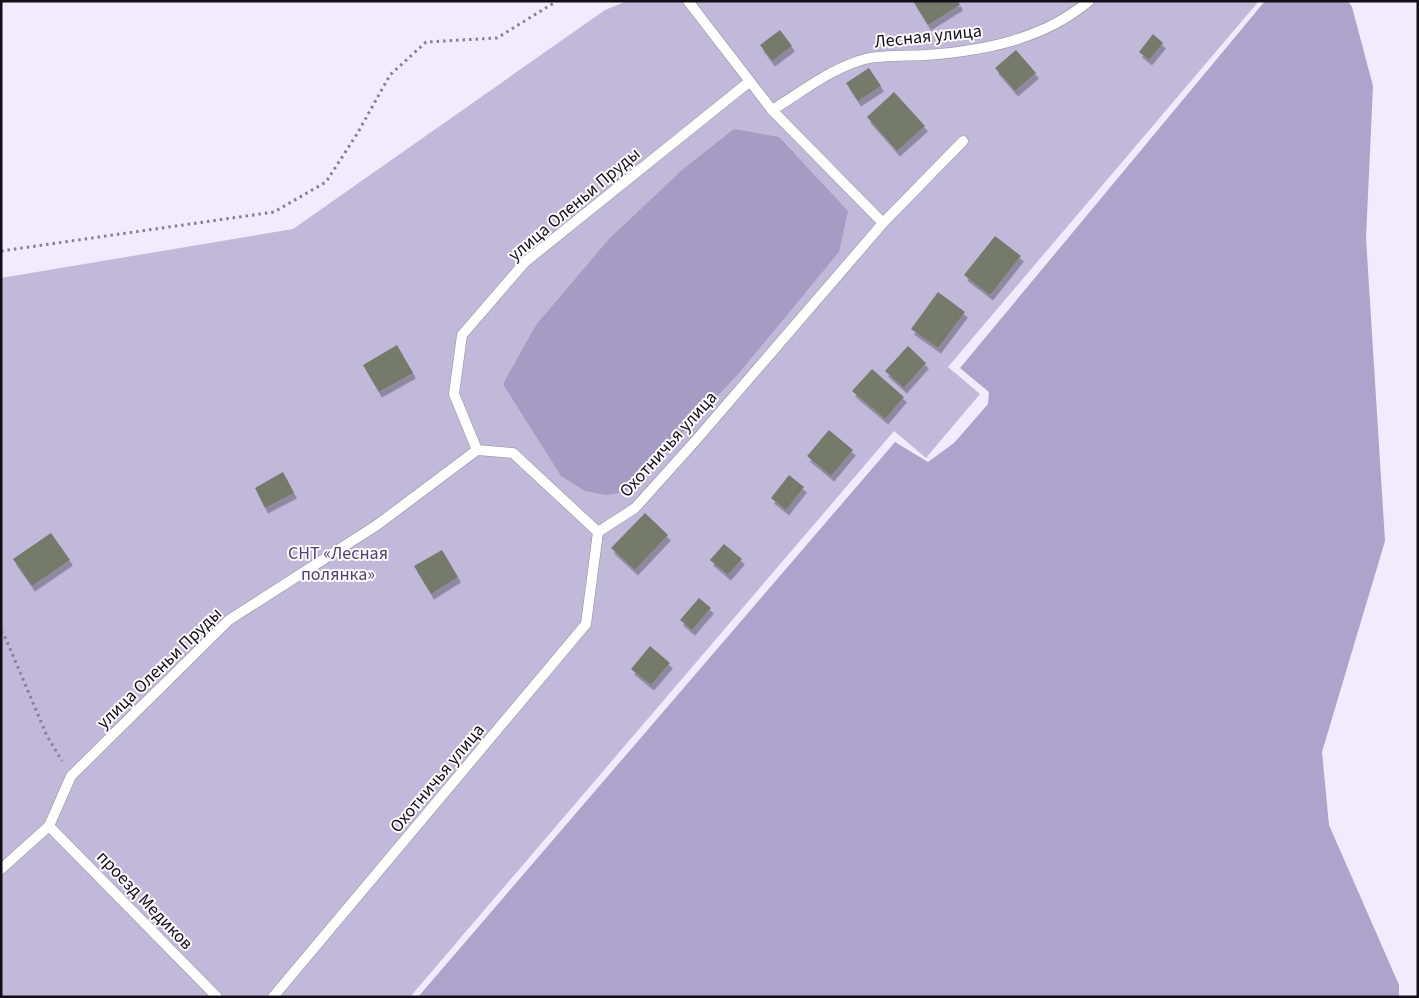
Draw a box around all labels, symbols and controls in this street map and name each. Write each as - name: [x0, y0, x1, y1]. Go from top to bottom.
- street label: Лесная улица: [873, 18, 983, 55]
- street label: улица Оленьи Пруды: [503, 142, 646, 267]
- street label: Охотничья улица: [614, 386, 723, 503]
- park label: СНТ «Лесная полянка»: [288, 541, 388, 587]
- street label: улица Оленьи Пруды: [91, 602, 228, 735]
- street label: Охотничья улица: [384, 718, 490, 838]
- street label: проезд Медиков: [91, 845, 199, 956]

